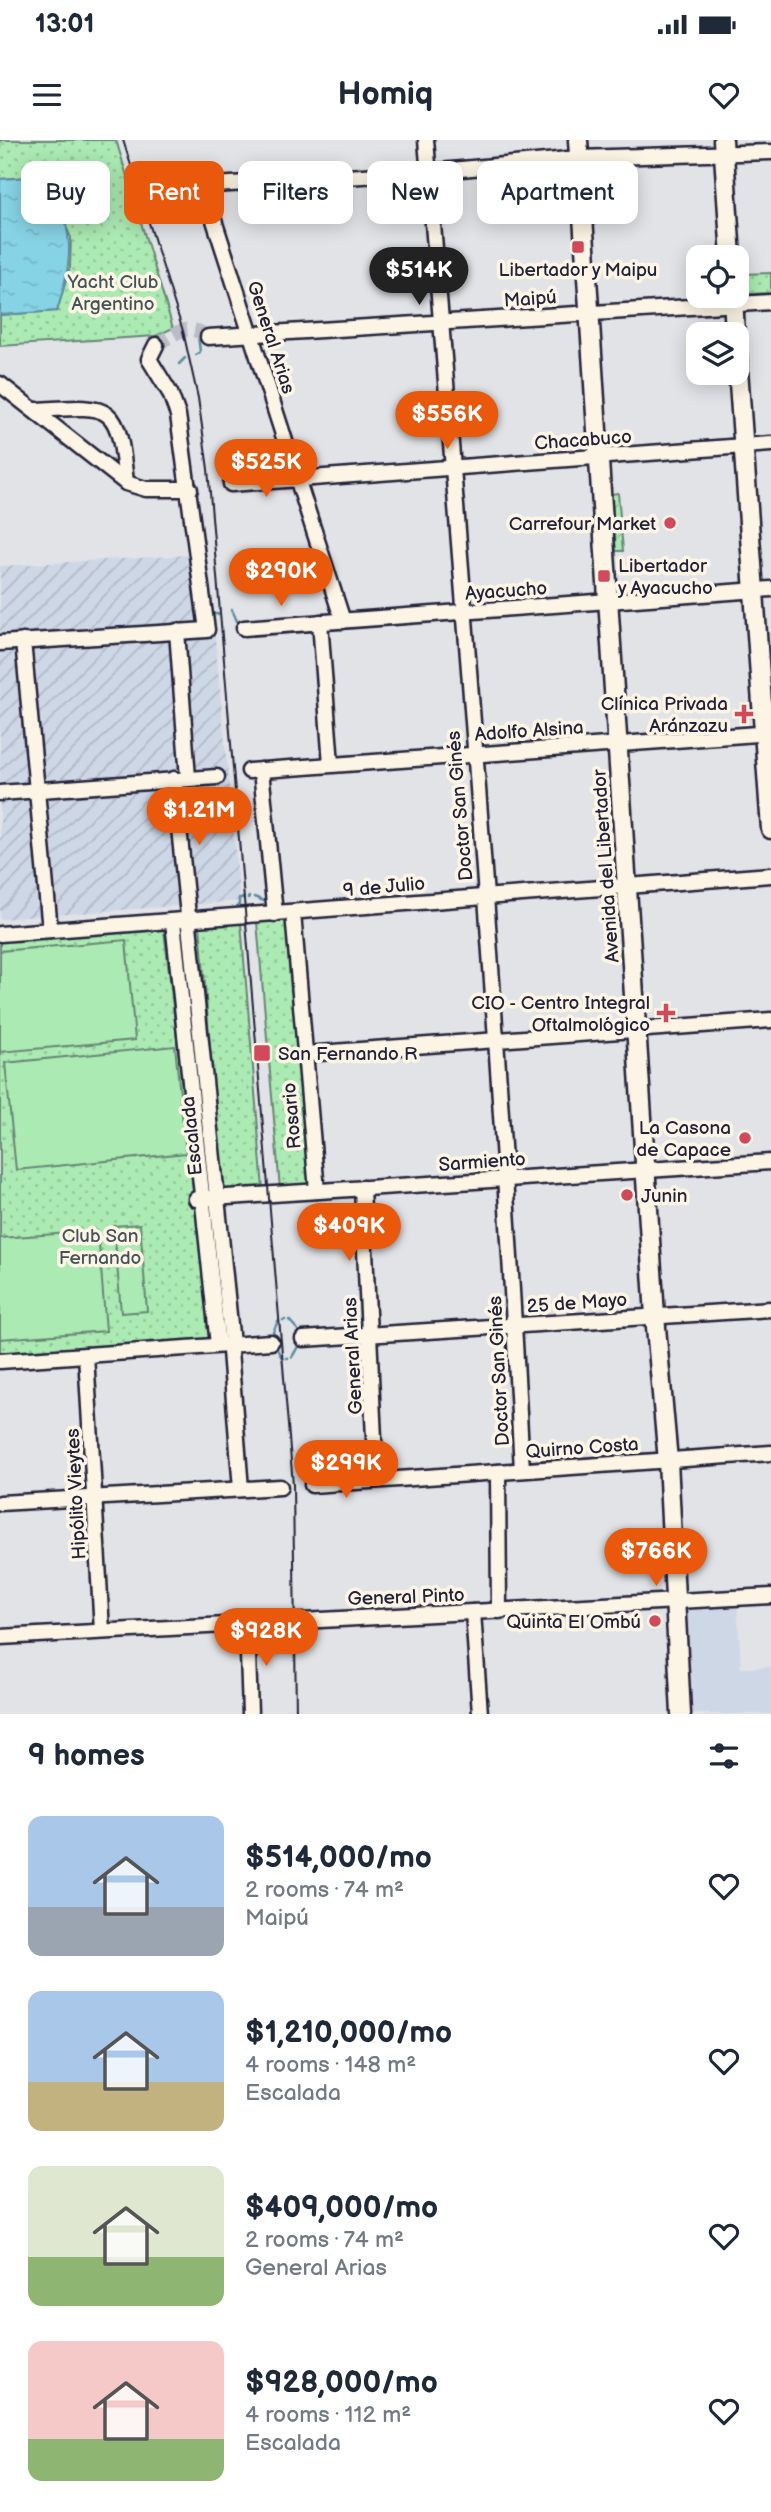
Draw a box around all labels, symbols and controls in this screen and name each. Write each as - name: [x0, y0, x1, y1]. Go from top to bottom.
- text: 13:01: [35, 9, 95, 40]
- text: Homiq: [338, 75, 433, 114]
- icon: menu: [28, 76, 66, 114]
- icon: heart: [705, 76, 743, 114]
- chip: Buy: [21, 161, 110, 224]
- chip: Rent: [124, 161, 224, 224]
- chip: Filters: [238, 161, 353, 224]
- chip: New: [367, 161, 463, 224]
- chip: Apartment: [477, 161, 638, 224]
- marker: Libertador y Maipu: [570, 239, 586, 255]
- map controls: [686, 245, 749, 385]
- button: locate: [686, 245, 749, 308]
- pin: $514K: [370, 248, 468, 307]
- text: $514K: [385, 256, 453, 284]
- place label: Libertador y Maipu: [499, 259, 657, 282]
- park label: Yacht Club Argentino: [67, 271, 159, 316]
- street label: General Arias: [242, 278, 300, 397]
- street label: Maipú: [503, 286, 557, 313]
- button: layers: [686, 322, 749, 385]
- pin: $556K: [398, 392, 496, 451]
- text: $556K: [411, 400, 483, 428]
- street label: Chacabuco: [534, 426, 633, 455]
- pin: $525K: [217, 440, 315, 499]
- text: $525K: [230, 448, 302, 476]
- place label: Carrefour Market: [509, 513, 656, 536]
- marker: Carrefour Market: [662, 515, 678, 531]
- pin: $290K: [232, 548, 330, 608]
- place label: Libertador y Ayacucho: [617, 555, 713, 600]
- text: $290K: [245, 557, 317, 585]
- marker: Libertador y Ayacucho: [596, 568, 612, 584]
- street label: Ayacucho: [464, 577, 548, 606]
- place label: Clínica Privada Aránzazu: [601, 693, 728, 738]
- marker: Clínica Privada Aránzazu: [734, 704, 754, 724]
- street label: Adolfo Alsina: [474, 716, 584, 747]
- street label: Doctor San Ginés: [442, 730, 479, 882]
- street label: Avenida del Libertador: [588, 767, 625, 963]
- pin: $1.21M: [142, 788, 256, 847]
- text: $1.21M: [163, 796, 235, 824]
- street label: 9 de Julio: [342, 872, 426, 903]
- place label: CIO - Centro Integral Oftalmológico: [471, 992, 650, 1037]
- marker: CIO - Centro Integral Oftalmológico: [656, 1003, 676, 1023]
- marker: San Fernando R: [252, 1043, 272, 1063]
- place label: San Fernando R: [278, 1043, 417, 1066]
- street label: Rosario: [278, 1082, 307, 1150]
- street label: Escalada: [177, 1095, 208, 1176]
- place label: La Casona de Capace: [636, 1117, 731, 1162]
- marker: La Casona de Capace: [737, 1130, 753, 1146]
- street label: Sarmiento: [438, 1148, 526, 1177]
- place label: Junin: [641, 1185, 687, 1208]
- marker: Junin: [619, 1187, 635, 1203]
- pin: $409K: [300, 1204, 398, 1263]
- text: $409K: [313, 1212, 385, 1240]
- park label: Club San Fernando: [59, 1225, 141, 1270]
- street label: 25 de Mayo: [526, 1289, 628, 1318]
- street label: Doctor San Ginés: [484, 1295, 515, 1447]
- street label: General Arias: [339, 1297, 368, 1415]
- street label: Hipólito Vieytes: [62, 1428, 91, 1560]
- street label: Quirno Costa: [525, 1433, 639, 1464]
- pin: $299K: [297, 1440, 395, 1500]
- text: $299K: [310, 1449, 382, 1477]
- pin: $766K: [607, 1528, 705, 1588]
- text: $766K: [620, 1537, 692, 1565]
- street label: General Pinto: [347, 1584, 465, 1611]
- pin: $928K: [217, 1608, 315, 1668]
- place label: Quinta El Ombú: [506, 1611, 641, 1634]
- marker: Quinta El Ombú: [647, 1613, 663, 1629]
- text: $928K: [230, 1617, 302, 1645]
- icon: filters: [705, 1737, 743, 1775]
- text: 9 homes: [28, 1738, 145, 1774]
- text: $514,000/mo: [245, 1840, 432, 1876]
- icon: home: [84, 1844, 168, 1928]
- icon: heart: [705, 1867, 743, 1905]
- text: 2 rooms · 74 m²: [245, 1876, 404, 1904]
- text: Maipú: [245, 1904, 309, 1932]
- text: $1,210,000/mo: [245, 2015, 452, 2051]
- icon: home: [84, 2019, 168, 2103]
- icon: heart: [705, 2042, 743, 2080]
- text: 4 rooms · 148 m²: [245, 2051, 416, 2079]
- text: Escalada: [245, 2079, 341, 2107]
- text: $409,000/mo: [245, 2190, 438, 2226]
- icon: home: [84, 2194, 168, 2278]
- icon: heart: [705, 2217, 743, 2255]
- text: 2 rooms · 74 m²: [245, 2226, 404, 2254]
- text: General Arias: [245, 2254, 387, 2282]
- text: $928,000/mo: [245, 2365, 438, 2401]
- icon: home: [84, 2369, 168, 2453]
- icon: heart: [705, 2392, 743, 2430]
- text: 4 rooms · 112 m²: [245, 2401, 411, 2429]
- text: Escalada: [245, 2429, 341, 2457]

